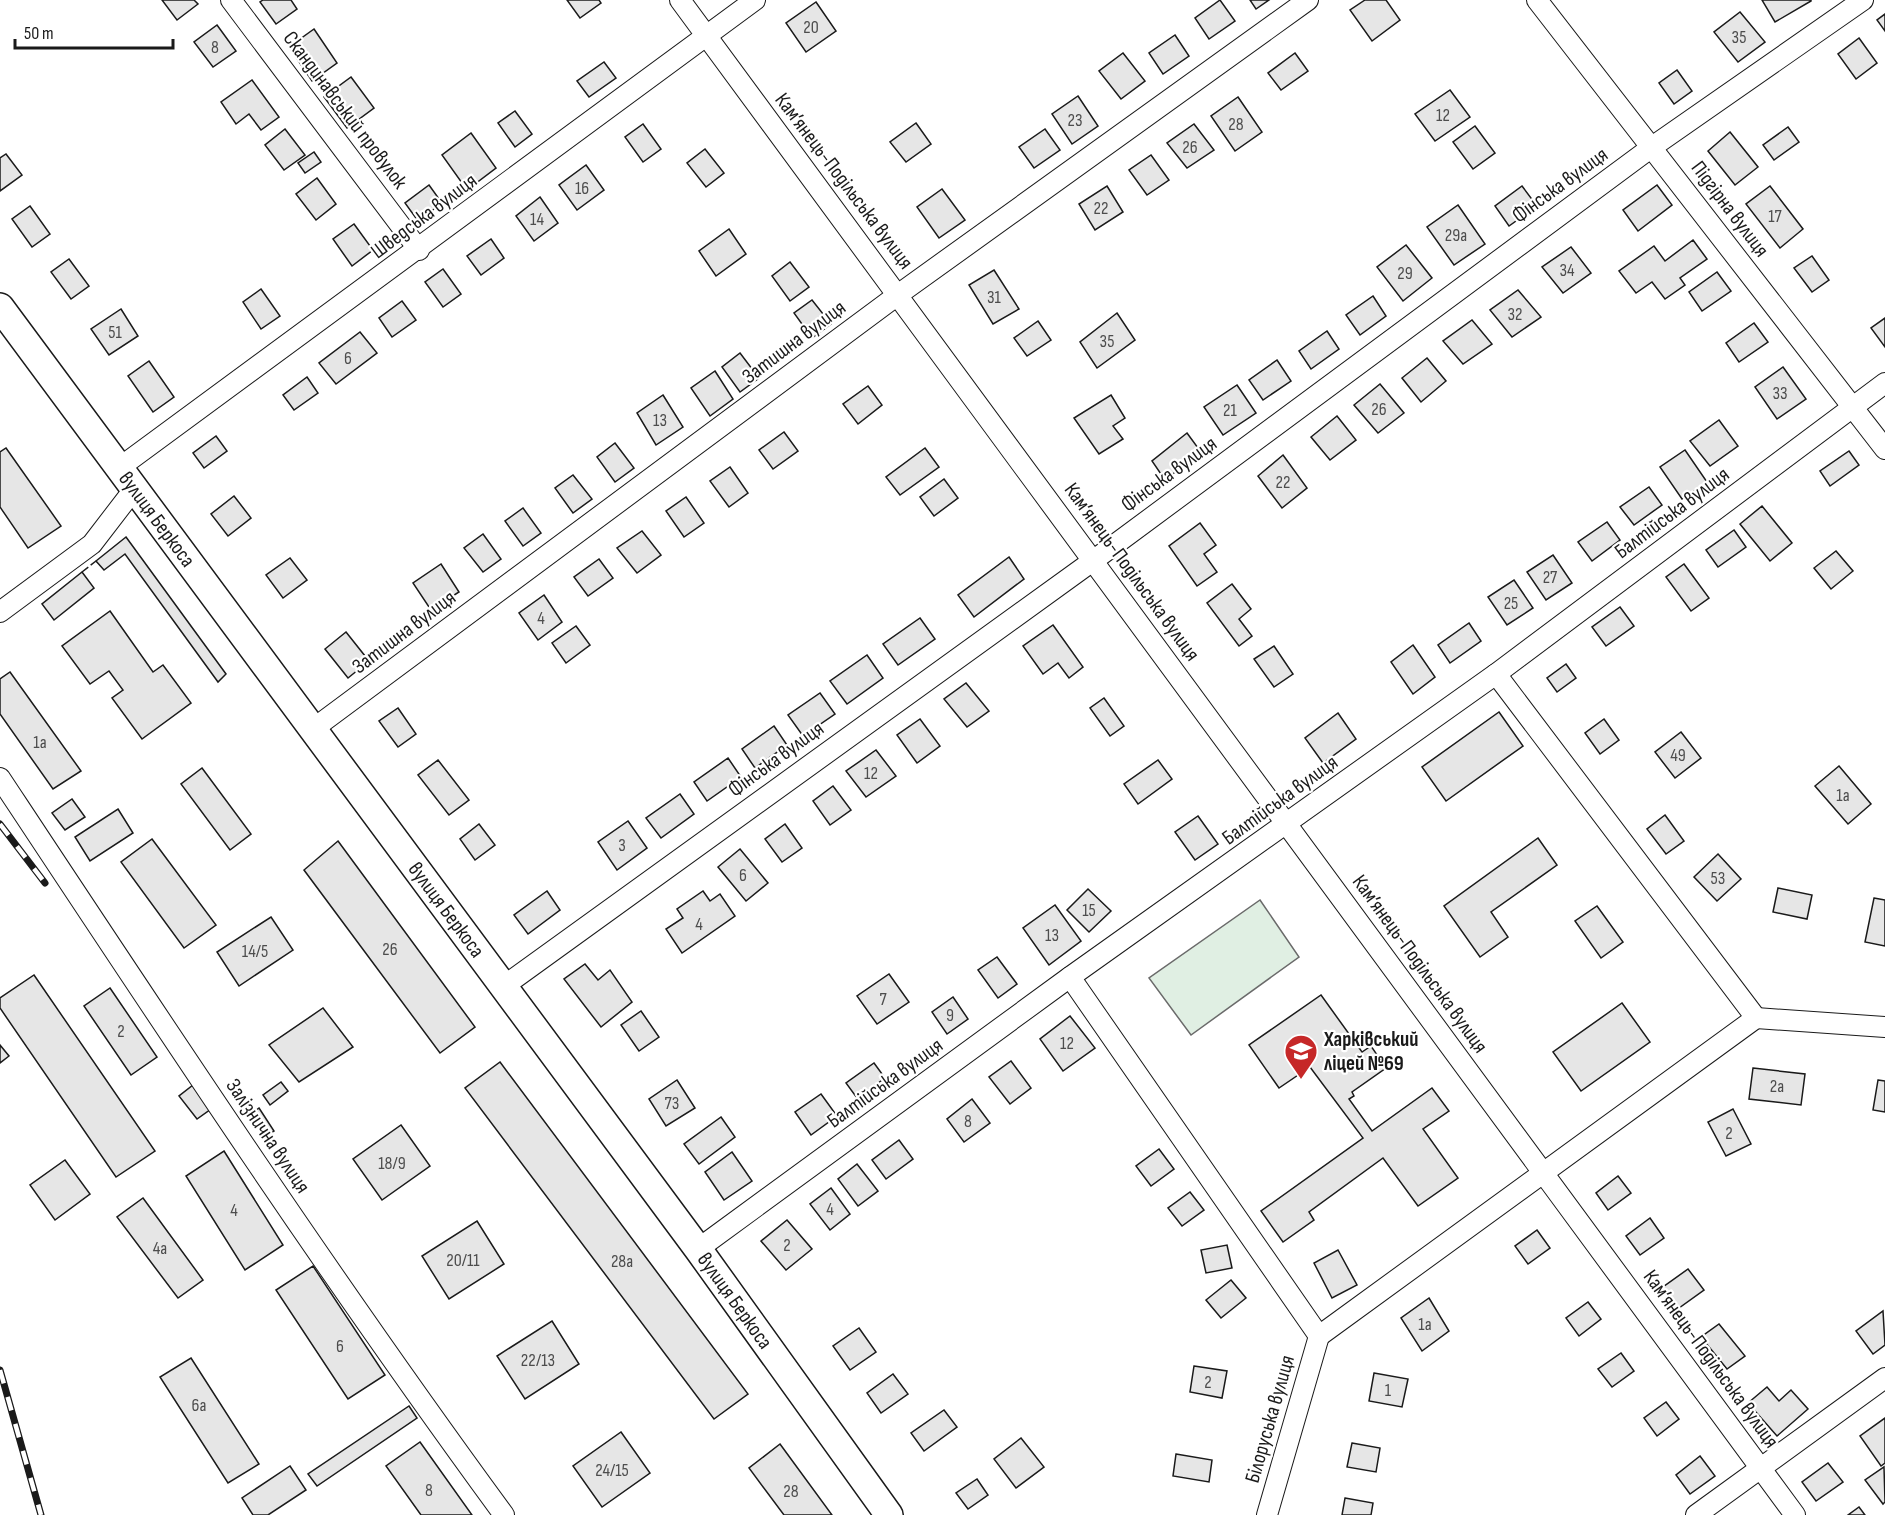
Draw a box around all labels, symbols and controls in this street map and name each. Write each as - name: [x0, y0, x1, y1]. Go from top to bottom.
- scale bar: [15, 12, 172, 50]
- house number: 20: [803, 17, 819, 38]
- text: 50 m: [24, 23, 54, 44]
- street label: Скандинавський провулок: [278, 26, 412, 194]
- house number: 35: [1732, 27, 1746, 48]
- house number: 8: [211, 37, 219, 58]
- street label: Кам’янець-Подільська вулиця: [770, 88, 918, 274]
- house number: 12: [1436, 105, 1450, 126]
- house number: 23: [1068, 110, 1083, 131]
- house number: 28: [1228, 114, 1244, 135]
- house number: 26: [1182, 137, 1198, 158]
- street label: Фінська вулиця: [1507, 142, 1613, 228]
- street label: Підгірна вулиця: [1686, 156, 1774, 262]
- street label: Шведська вулиця: [366, 168, 482, 264]
- house number: 16: [575, 178, 589, 199]
- house number: 22: [1094, 198, 1108, 219]
- house number: 17: [1768, 206, 1783, 227]
- house number: 14: [530, 209, 544, 230]
- house number: 29а: [1445, 225, 1467, 246]
- house number: 34: [1559, 260, 1575, 281]
- house number: 29: [1397, 263, 1413, 284]
- house number: 31: [987, 287, 1002, 308]
- street label: Затишна вулиця: [737, 295, 851, 389]
- house number: 32: [1508, 304, 1522, 325]
- house number: 51: [108, 322, 122, 343]
- house number: 35: [1100, 331, 1114, 352]
- house number: 6: [344, 348, 352, 369]
- house number: 33: [1772, 383, 1788, 404]
- house number: 26: [1371, 399, 1387, 420]
- house number: 21: [1223, 400, 1238, 421]
- house number: 13: [653, 410, 667, 431]
- street label: Фінська вулиця: [1116, 431, 1222, 517]
- street label: Балтійська вулиця: [1610, 462, 1734, 564]
- street label: вулиця Беркоса: [114, 467, 201, 572]
- house number: 22: [1276, 472, 1290, 493]
- street label: Кам’янець-Подільська вулиця: [1059, 478, 1205, 666]
- house number: 27: [1543, 567, 1558, 588]
- street label: Затишна вулиця: [347, 585, 461, 679]
- house number: 25: [1504, 593, 1518, 614]
- house number: 4: [537, 608, 545, 629]
- street label: Фінська вулиця: [723, 716, 829, 802]
- house number: 1а: [33, 732, 47, 753]
- house number: 49: [1670, 745, 1686, 766]
- street label: Балтійська вулиця: [1217, 750, 1343, 850]
- house number: 12: [864, 763, 878, 784]
- house number: 1а: [1836, 785, 1850, 806]
- house number: 3: [618, 835, 626, 856]
- street label: вулиця Беркоса: [403, 857, 490, 962]
- house number: 6: [739, 865, 747, 886]
- house number: 53: [1711, 868, 1725, 889]
- street label: Кам’янець-Подільська вулиця: [1347, 870, 1493, 1058]
- house number: 15: [1082, 900, 1096, 921]
- house number: 4: [695, 914, 703, 935]
- house number: 13: [1045, 925, 1059, 946]
- house number: 26: [382, 939, 398, 960]
- house number: 14/5: [242, 941, 268, 962]
- house number: 7: [879, 989, 887, 1010]
- house number: 9: [946, 1005, 954, 1026]
- house number: 2: [117, 1021, 125, 1042]
- place label: Харківський ліцей №69: [1323, 1027, 1418, 1076]
- street label: Балтійська вулиця: [822, 1033, 948, 1133]
- house number: 12: [1060, 1033, 1074, 1054]
- school or university icon: Харківський ліцей №69: [1283, 1033, 1319, 1080]
- street label: Залізнична вулиця: [221, 1074, 315, 1198]
- house number: 2а: [1770, 1076, 1784, 1097]
- house number: 73: [665, 1093, 679, 1114]
- house number: 8: [964, 1111, 972, 1132]
- house number: 2: [1725, 1123, 1733, 1144]
- house number: 18/9: [378, 1153, 406, 1174]
- house number: 4: [826, 1199, 834, 1220]
- house number: 4: [230, 1200, 238, 1221]
- house number: 2: [783, 1235, 791, 1256]
- house number: 4а: [153, 1238, 167, 1259]
- street label: вулиця Беркоса: [692, 1248, 778, 1354]
- house number: 20/11: [446, 1250, 480, 1271]
- house number: 28а: [611, 1251, 633, 1272]
- street label: Кам’янець-Подільська вулиця: [1638, 1265, 1784, 1453]
- house number: 1а: [1418, 1314, 1432, 1335]
- house number: 6: [336, 1336, 344, 1357]
- house number: 22/13: [521, 1350, 555, 1371]
- street label: Білоруська вулиця: [1240, 1352, 1300, 1486]
- house number: 2: [1204, 1372, 1212, 1393]
- house number: 1: [1385, 1380, 1392, 1401]
- house number: 6а: [192, 1395, 206, 1416]
- house number: 24/15: [595, 1460, 629, 1481]
- house number: 8: [425, 1480, 433, 1501]
- house number: 28: [783, 1481, 799, 1502]

